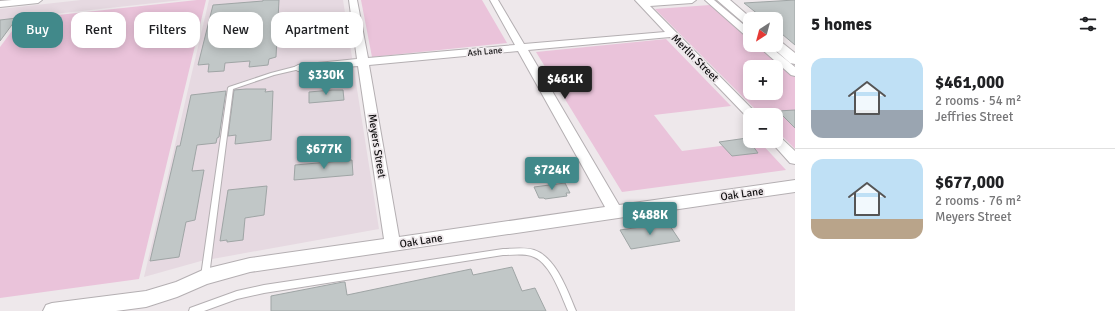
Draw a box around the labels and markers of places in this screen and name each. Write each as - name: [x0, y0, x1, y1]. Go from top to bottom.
- pin: $330K: [298, 62, 354, 96]
- pin: $461K: [537, 66, 593, 100]
- pin: $677K: [296, 136, 352, 170]
- pin: $724K: [524, 157, 580, 191]
- pin: $488K: [622, 202, 678, 236]

